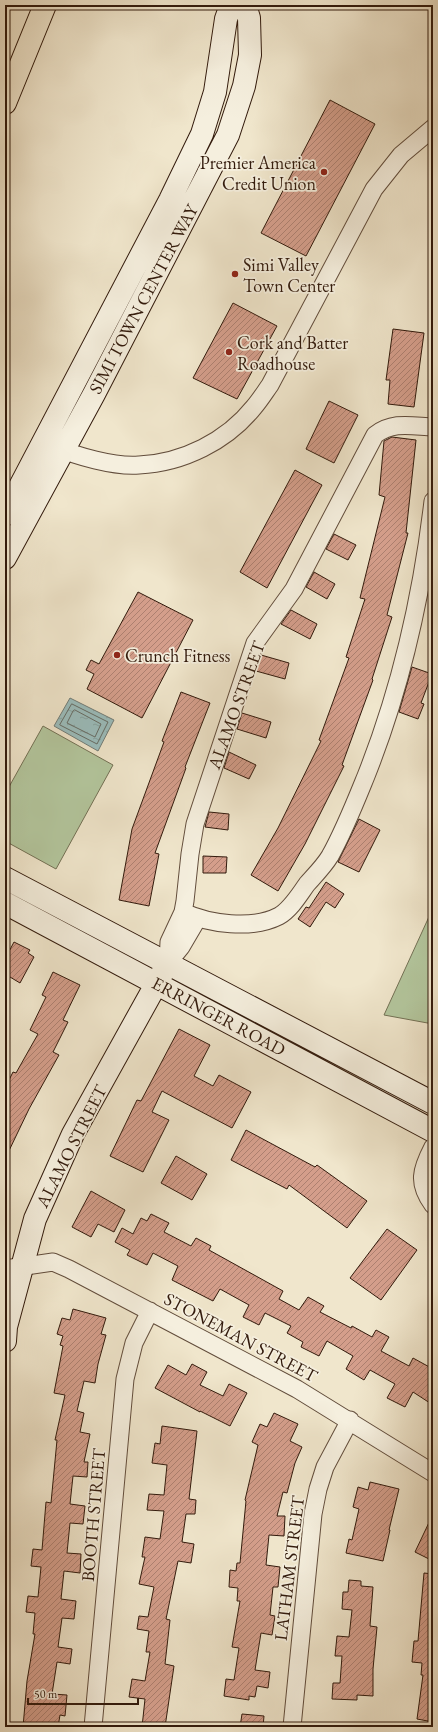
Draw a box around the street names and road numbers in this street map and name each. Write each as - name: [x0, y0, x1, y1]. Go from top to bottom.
- street label: SIMI TOWN CENTER WAY: [83, 199, 203, 398]
- street label: ALAMO STREET: [202, 637, 270, 773]
- street label: ERRINGER ROAD: [148, 971, 290, 1061]
- street label: ALAMO STREET: [30, 1080, 112, 1212]
- street label: STONEMAN STREET: [160, 1287, 322, 1388]
- street label: BOOTH STREET: [76, 1447, 110, 1583]
- street label: LATHAM STREET: [269, 1493, 309, 1642]

